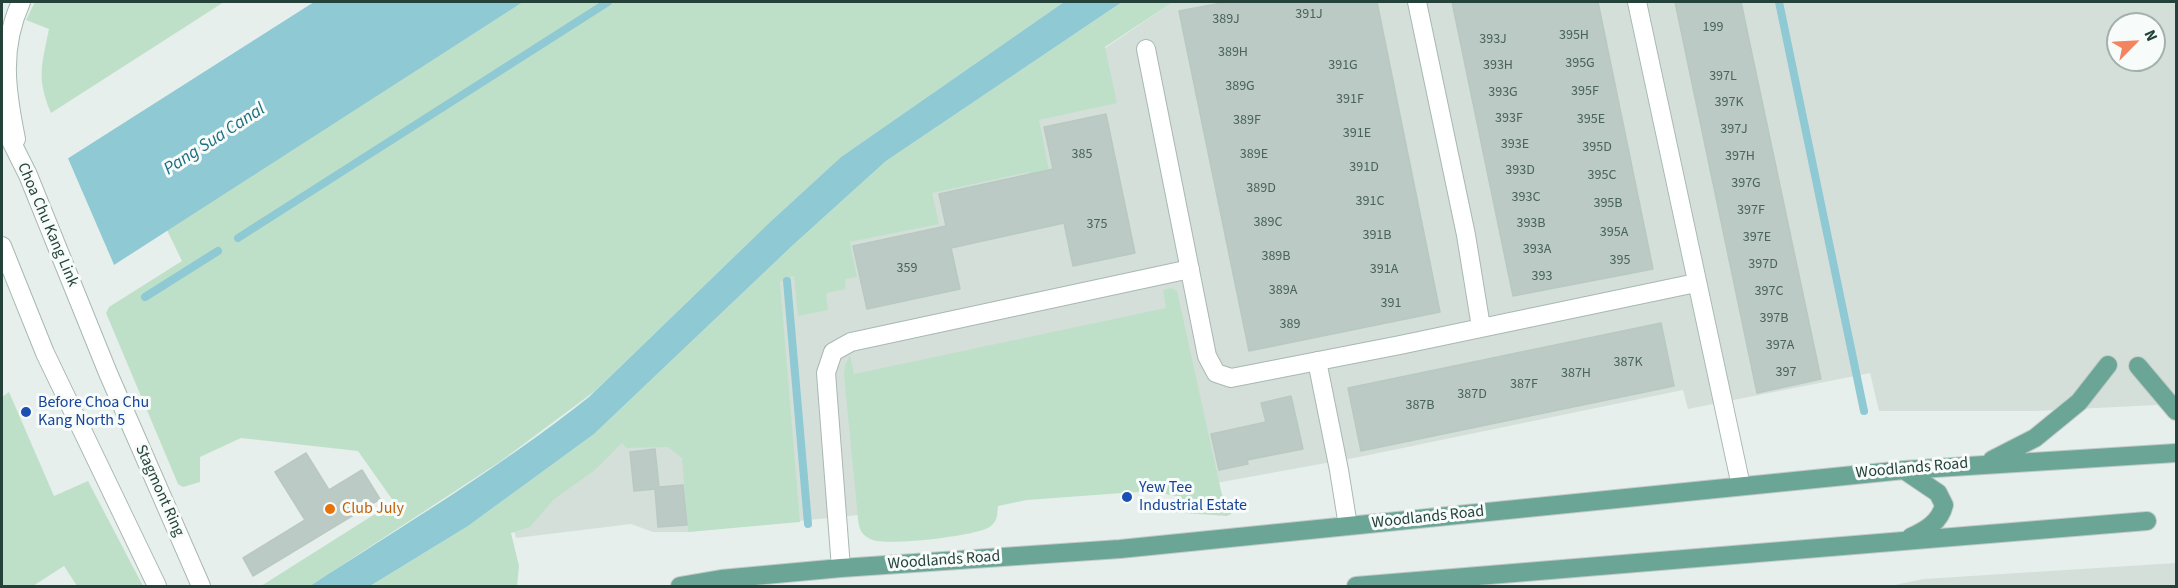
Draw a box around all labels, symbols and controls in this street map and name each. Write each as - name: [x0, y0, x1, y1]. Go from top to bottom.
- house number: 391J: [1295, 7, 1323, 23]
- house number: 389J: [1212, 12, 1240, 28]
- north arrow: [2106, 12, 2166, 72]
- house number: 199: [1703, 20, 1723, 36]
- text: N: [2138, 26, 2163, 45]
- house number: 395H: [1559, 28, 1589, 44]
- house number: 393J: [1479, 32, 1507, 48]
- house number: 389H: [1218, 45, 1248, 61]
- house number: 395G: [1565, 56, 1595, 72]
- house number: 391G: [1328, 58, 1358, 74]
- house number: 393H: [1483, 58, 1513, 74]
- house number: 397L: [1709, 69, 1737, 85]
- house number: 389G: [1225, 79, 1255, 95]
- house number: 395F: [1571, 84, 1599, 100]
- house number: 393G: [1488, 85, 1518, 101]
- house number: 391F: [1336, 92, 1364, 108]
- house number: 397K: [1715, 95, 1743, 111]
- water label: Pang Sua Canal: [160, 99, 270, 181]
- house number: 393F: [1495, 111, 1523, 127]
- house number: 395E: [1577, 112, 1605, 128]
- house number: 389F: [1233, 113, 1261, 129]
- house number: 397J: [1720, 122, 1748, 138]
- house number: 391E: [1343, 126, 1371, 142]
- house number: 393E: [1501, 137, 1529, 153]
- house number: 395D: [1582, 140, 1612, 156]
- house number: 385: [1072, 147, 1092, 163]
- house number: 389E: [1240, 147, 1268, 163]
- house number: 397H: [1725, 149, 1755, 165]
- street label: Choa Chu Kang Link: [12, 160, 82, 290]
- house number: 391D: [1349, 160, 1379, 176]
- house number: 393D: [1505, 163, 1535, 179]
- house number: 395C: [1588, 168, 1616, 184]
- house number: 397G: [1731, 176, 1761, 192]
- house number: 389D: [1246, 181, 1276, 197]
- house number: 393C: [1512, 190, 1540, 206]
- house number: 391C: [1356, 194, 1384, 210]
- house number: 395B: [1593, 196, 1623, 212]
- house number: 397F: [1737, 203, 1765, 219]
- house number: 389C: [1254, 215, 1282, 231]
- house number: 393B: [1516, 216, 1546, 232]
- house number: 375: [1087, 217, 1107, 233]
- house number: 395A: [1600, 225, 1628, 241]
- house number: 391B: [1362, 228, 1392, 244]
- house number: 397E: [1743, 230, 1771, 246]
- house number: 393A: [1523, 242, 1551, 258]
- house number: 389B: [1261, 249, 1291, 265]
- house number: 395: [1610, 253, 1630, 269]
- house number: 397D: [1748, 257, 1778, 273]
- house number: 359: [897, 261, 917, 277]
- house number: 391A: [1370, 262, 1398, 278]
- house number: 393: [1532, 269, 1552, 285]
- house number: 389A: [1269, 283, 1297, 299]
- house number: 397C: [1755, 284, 1783, 300]
- house number: 391: [1381, 296, 1401, 312]
- house number: 397B: [1759, 311, 1789, 327]
- house number: 389: [1280, 317, 1300, 333]
- house number: 397A: [1766, 338, 1794, 354]
- house number: 387K: [1614, 355, 1642, 371]
- house number: 397: [1776, 365, 1796, 381]
- house number: 387H: [1561, 366, 1591, 382]
- house number: 387F: [1510, 377, 1538, 393]
- house number: 387D: [1457, 387, 1487, 403]
- place label: Before Choa Chu Kang North 5: [38, 393, 149, 431]
- house number: 387B: [1405, 398, 1435, 414]
- marker: Before Choa Chu Kang North 5: [19, 405, 33, 419]
- street label: Stagmont Ring: [130, 442, 188, 540]
- street label: Woodlands Road: [1855, 455, 1969, 483]
- place label: Yew Tee Industrial Estate: [1139, 478, 1247, 516]
- marker: Yew Tee Industrial Estate: [1120, 490, 1134, 504]
- place label: Club July: [342, 499, 404, 519]
- marker: Club July: [323, 502, 337, 516]
- street label: Woodlands Road: [1371, 503, 1485, 533]
- street label: Woodlands Road: [887, 547, 1001, 575]

